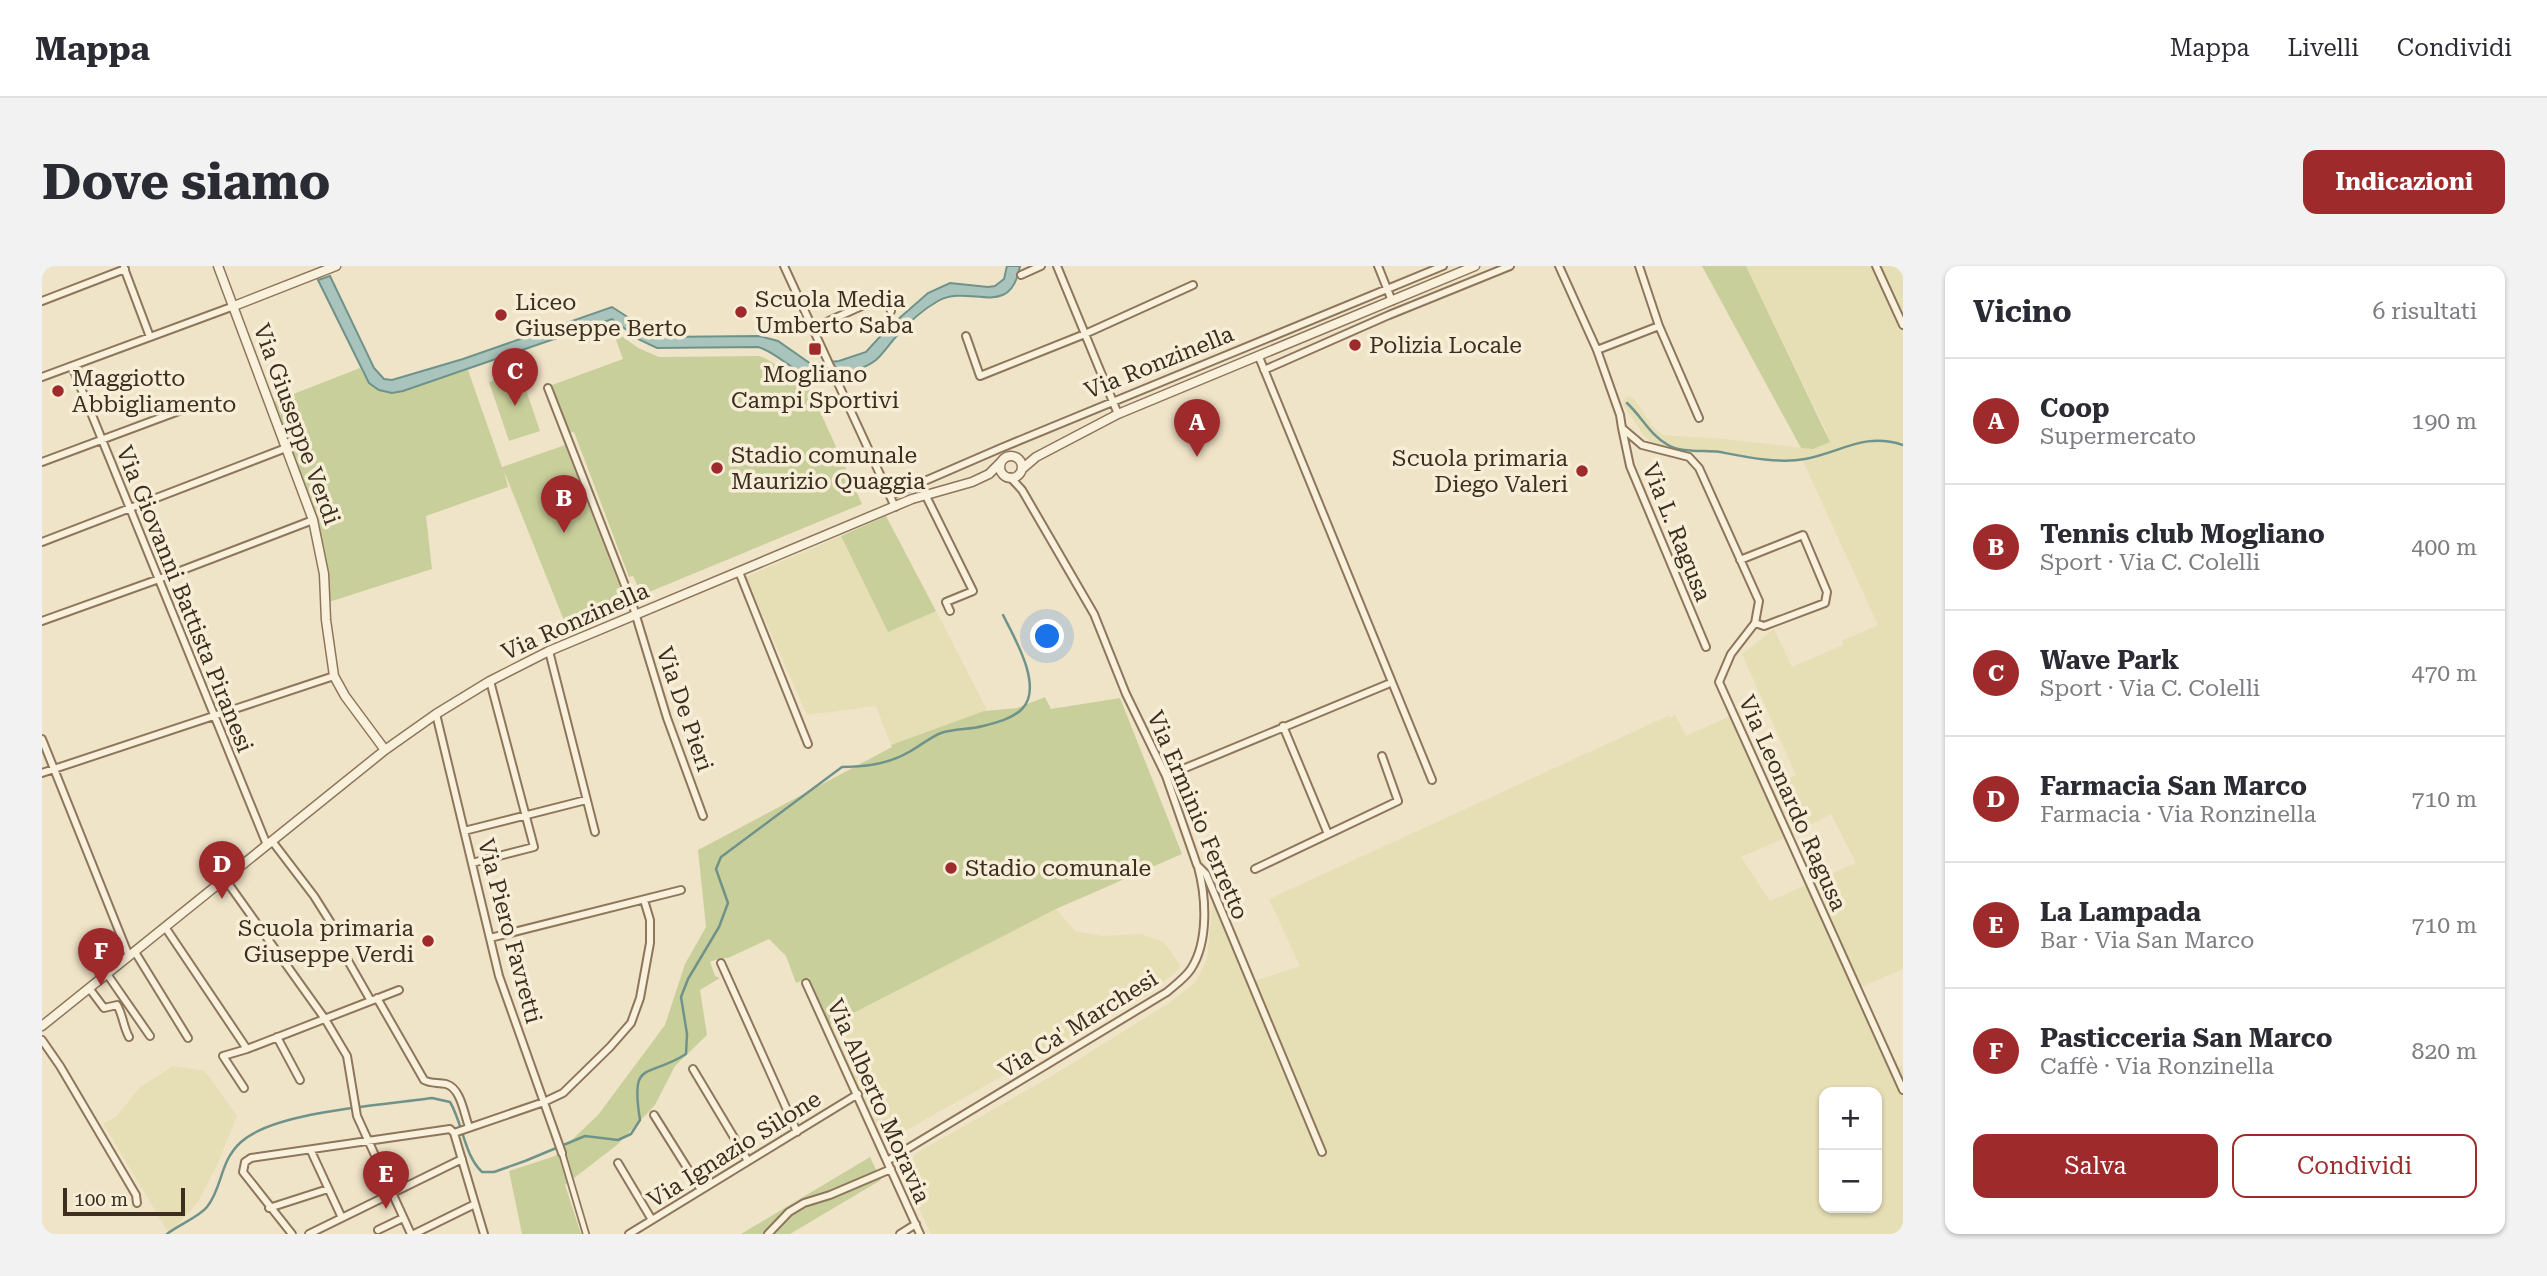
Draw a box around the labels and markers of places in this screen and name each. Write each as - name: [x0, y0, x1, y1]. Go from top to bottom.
- place label: Scuola Media Umberto Saba: [755, 286, 914, 339]
- place label: Liceo Giuseppe Berto: [515, 289, 687, 342]
- marker: Scuola Media Umberto Saba: [733, 304, 749, 320]
- marker: Liceo Giuseppe Berto: [493, 307, 509, 323]
- place label: Polizia Locale: [1369, 332, 1522, 359]
- marker: Polizia Locale: [1347, 337, 1363, 353]
- marker: Mogliano Campi Sportivi: [807, 341, 823, 357]
- pin: C: [492, 348, 538, 406]
- place label: Mogliano Campi Sportivi: [731, 361, 899, 414]
- place label: Maggiotto Abbigliamento: [72, 365, 236, 418]
- marker: Maggiotto Abbigliamento: [50, 383, 66, 399]
- pin: A: [1174, 399, 1220, 457]
- place label: Stadio comunale Maurizio Quaggia: [731, 442, 926, 495]
- place label: Scuola primaria Diego Valeri: [1392, 445, 1569, 498]
- marker: Stadio comunale Maurizio Quaggia: [709, 460, 725, 476]
- marker: Scuola primaria Diego Valeri: [1574, 463, 1590, 479]
- pin: B: [541, 475, 587, 533]
- pin: D: [199, 841, 245, 899]
- place label: Stadio comunale: [965, 855, 1151, 882]
- marker: Stadio comunale: [943, 860, 959, 876]
- place label: Scuola primaria Giuseppe Verdi: [238, 915, 415, 968]
- pin: F: [78, 928, 124, 986]
- marker: Scuola primaria Giuseppe Verdi: [420, 933, 436, 949]
- pin: E: [363, 1151, 409, 1209]

